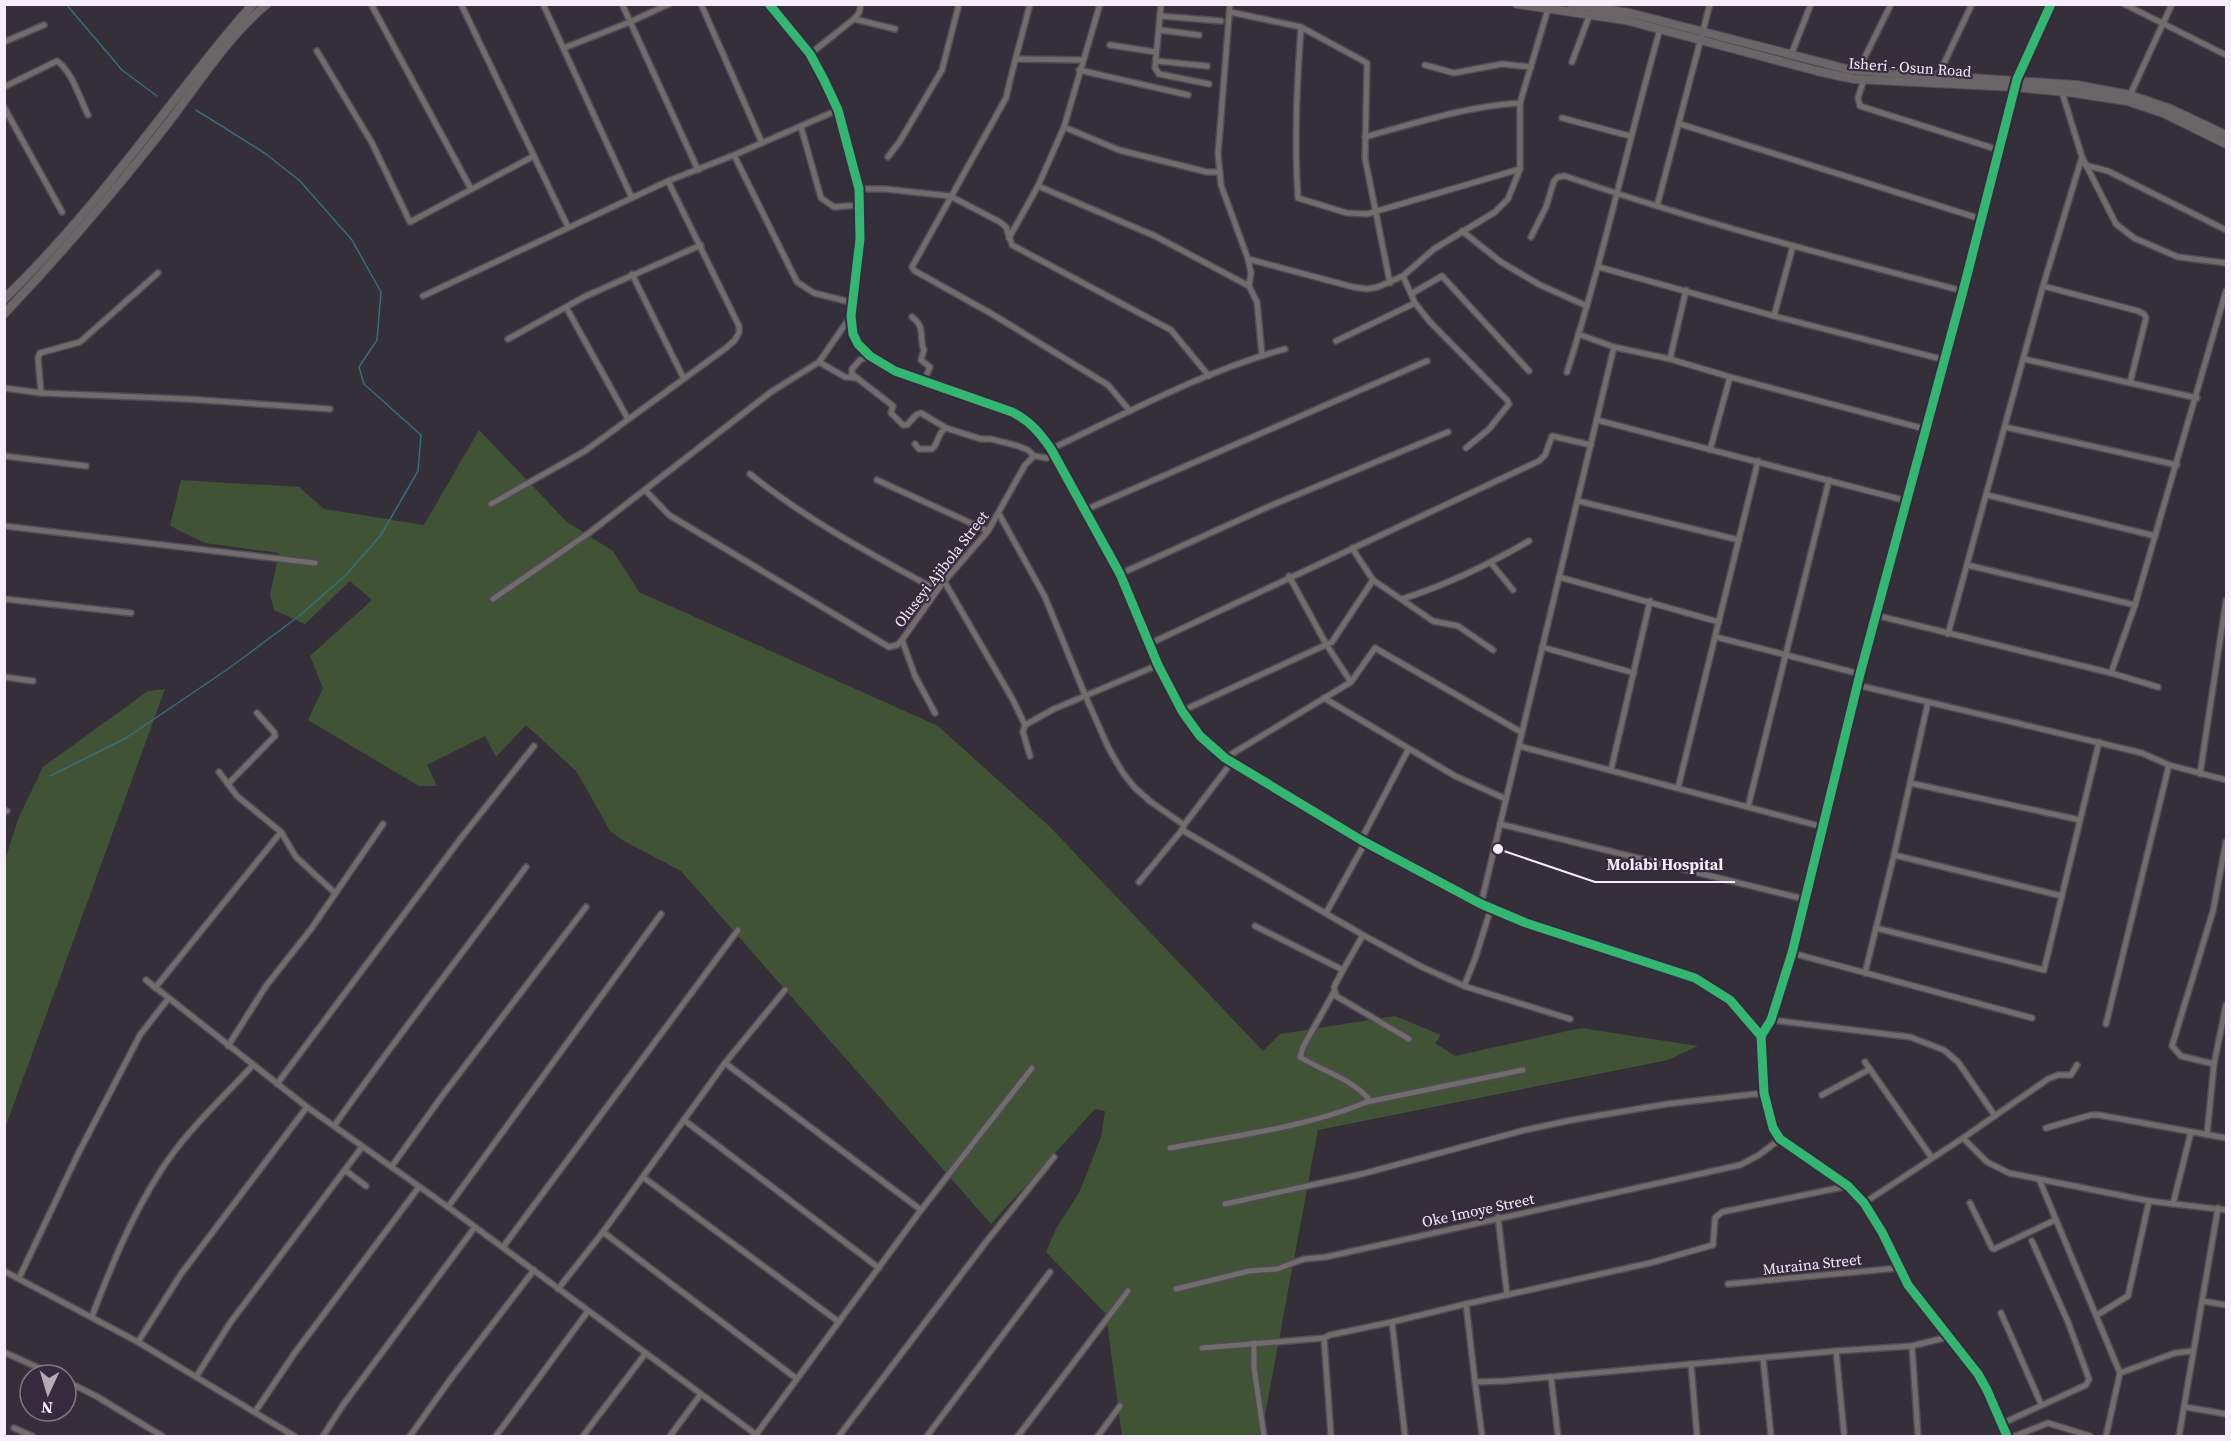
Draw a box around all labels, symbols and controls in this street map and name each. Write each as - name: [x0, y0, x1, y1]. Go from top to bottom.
- street label: Isheri - Osun Road: [1848, 52, 1973, 82]
- street label: Oluseyi Ajibola Street: [889, 506, 993, 632]
- callout: Molabi Hospital: [1595, 848, 1735, 882]
- text: Molabi Hospital: [1607, 853, 1723, 875]
- street label: Oke Imoye Street: [1420, 1188, 1536, 1232]
- street label: Muraina Street: [1762, 1248, 1863, 1280]
- north arrow: [18, 1363, 78, 1423]
- text: N: [40, 1397, 54, 1419]

